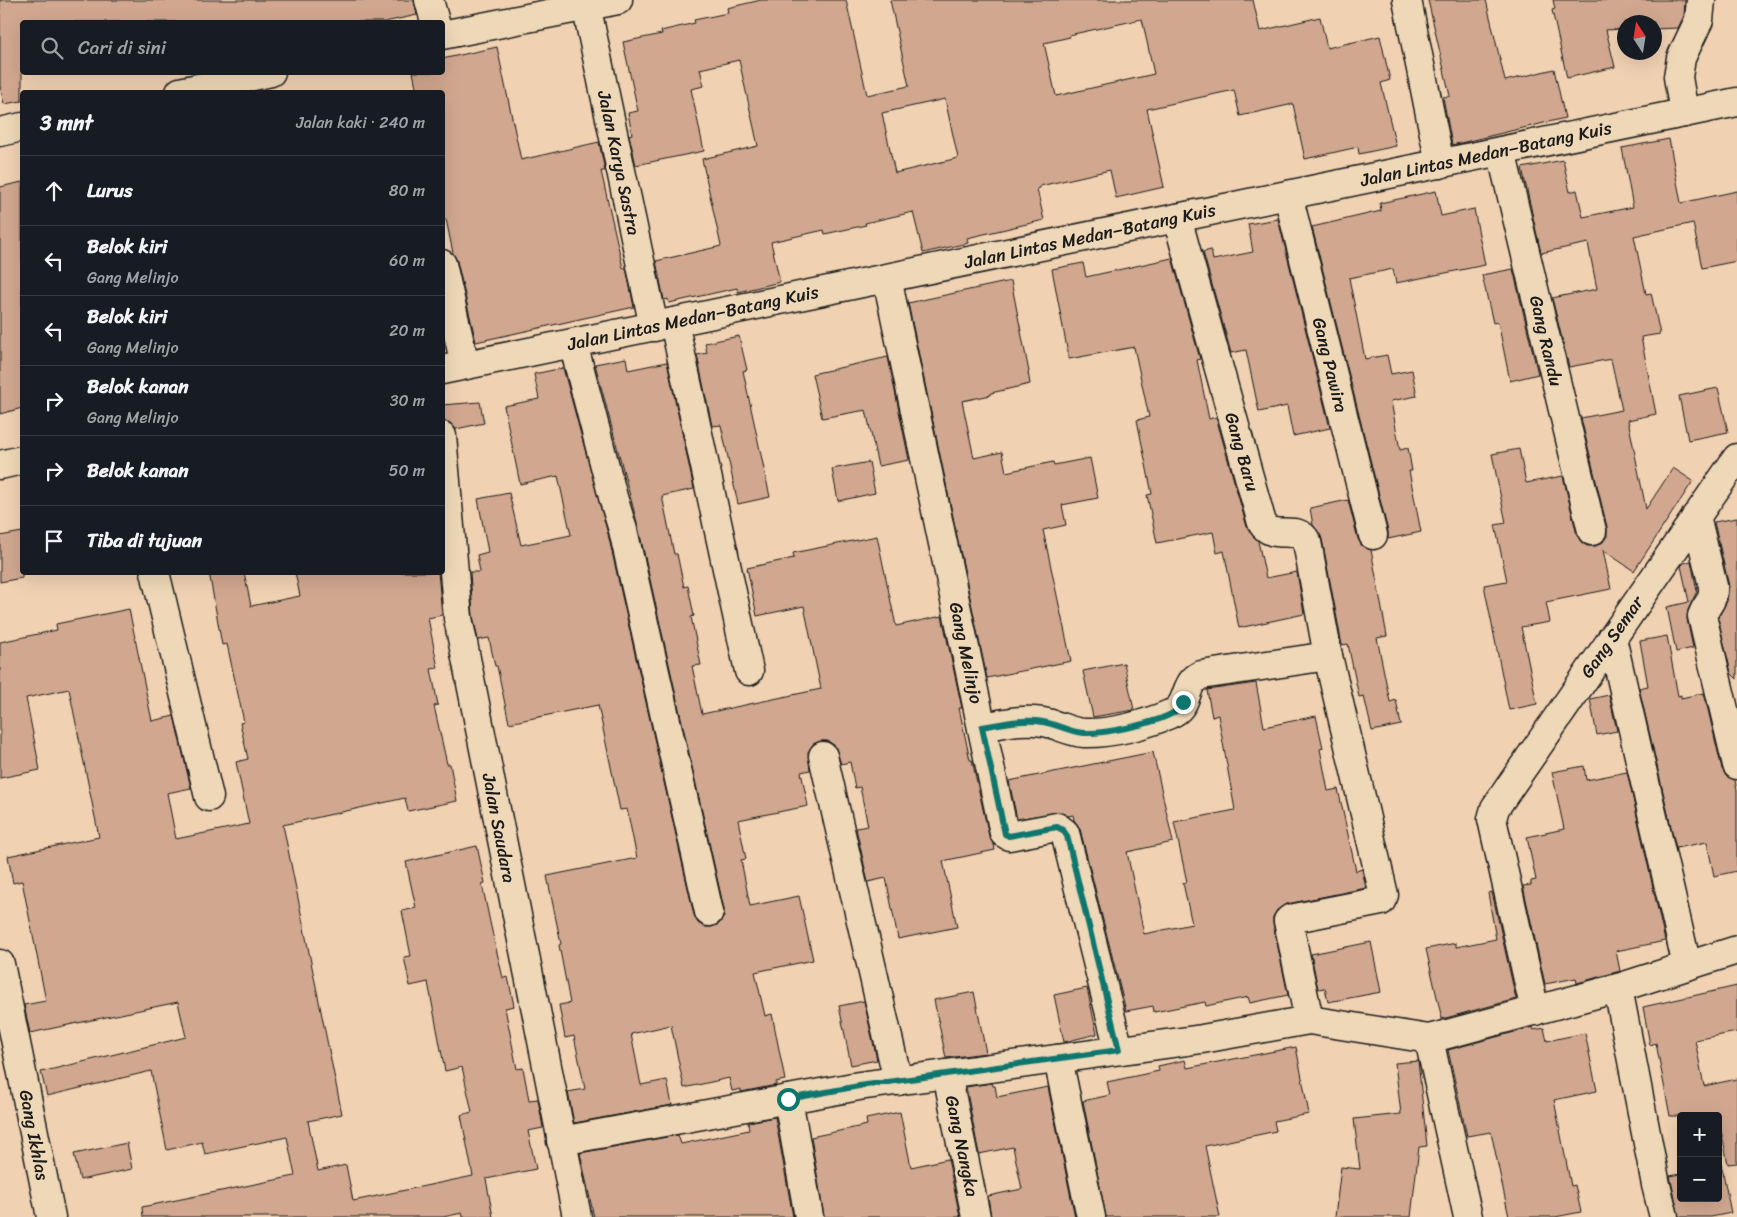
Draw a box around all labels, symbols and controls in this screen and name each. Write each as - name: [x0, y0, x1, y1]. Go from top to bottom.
- north arrow: [1617, 15, 1662, 60]
- search box: [20, 20, 445, 75]
- text: Cari di sini: [78, 31, 166, 64]
- icon: search: [38, 34, 66, 62]
- street label: Jalan Karya Sastra: [588, 87, 650, 238]
- text: 3 mnt: [40, 104, 93, 142]
- text: Jalan kaki · 240 m: [296, 108, 425, 137]
- street label: Jalan Lintas Medan–Batang Kuis: [1356, 112, 1615, 196]
- text: Lurus: [87, 174, 133, 207]
- text: 80 m: [389, 176, 425, 205]
- icon: ahead: [40, 177, 68, 205]
- street label: Jalan Lintas Medan–Batang Kuis: [960, 194, 1219, 278]
- text: Belok kiri: [87, 230, 167, 263]
- text: 60 m: [389, 246, 425, 275]
- icon: left: [40, 247, 68, 275]
- text: Gang Melinjo: [87, 263, 179, 292]
- street label: Jalan Lintas Medan–Batang Kuis: [563, 276, 822, 360]
- street label: Gang Randu: [1520, 292, 1572, 390]
- text: Belok kiri: [87, 300, 167, 333]
- street label: Gang Pawira: [1303, 314, 1357, 416]
- text: 20 m: [389, 316, 425, 345]
- icon: left: [40, 317, 68, 345]
- text: Gang Melinjo: [87, 333, 179, 362]
- text: Belok kanan: [87, 370, 189, 403]
- text: 30 m: [390, 386, 425, 415]
- icon: right: [40, 387, 68, 415]
- text: Gang Melinjo: [87, 403, 179, 432]
- street label: Gang Baru: [1215, 409, 1269, 496]
- text: Belok kanan: [87, 454, 189, 487]
- text: 50 m: [389, 456, 425, 485]
- icon: right: [40, 457, 68, 485]
- text: Tiba di tujuan: [87, 524, 202, 557]
- icon: arrive: [40, 527, 68, 555]
- street label: Gang Semar: [1572, 588, 1653, 685]
- street label: Gang Melinjo: [940, 599, 992, 707]
- route end: [1172, 691, 1195, 714]
- street label: Jalan Saudara: [473, 770, 525, 886]
- street label: Gang Ikhlas: [10, 1087, 59, 1184]
- route start: [777, 1088, 800, 1111]
- street label: Gang Nangka: [936, 1092, 988, 1200]
- map controls: [1677, 1112, 1722, 1202]
- button: +: [1677, 1112, 1722, 1157]
- button: −: [1677, 1157, 1722, 1202]

